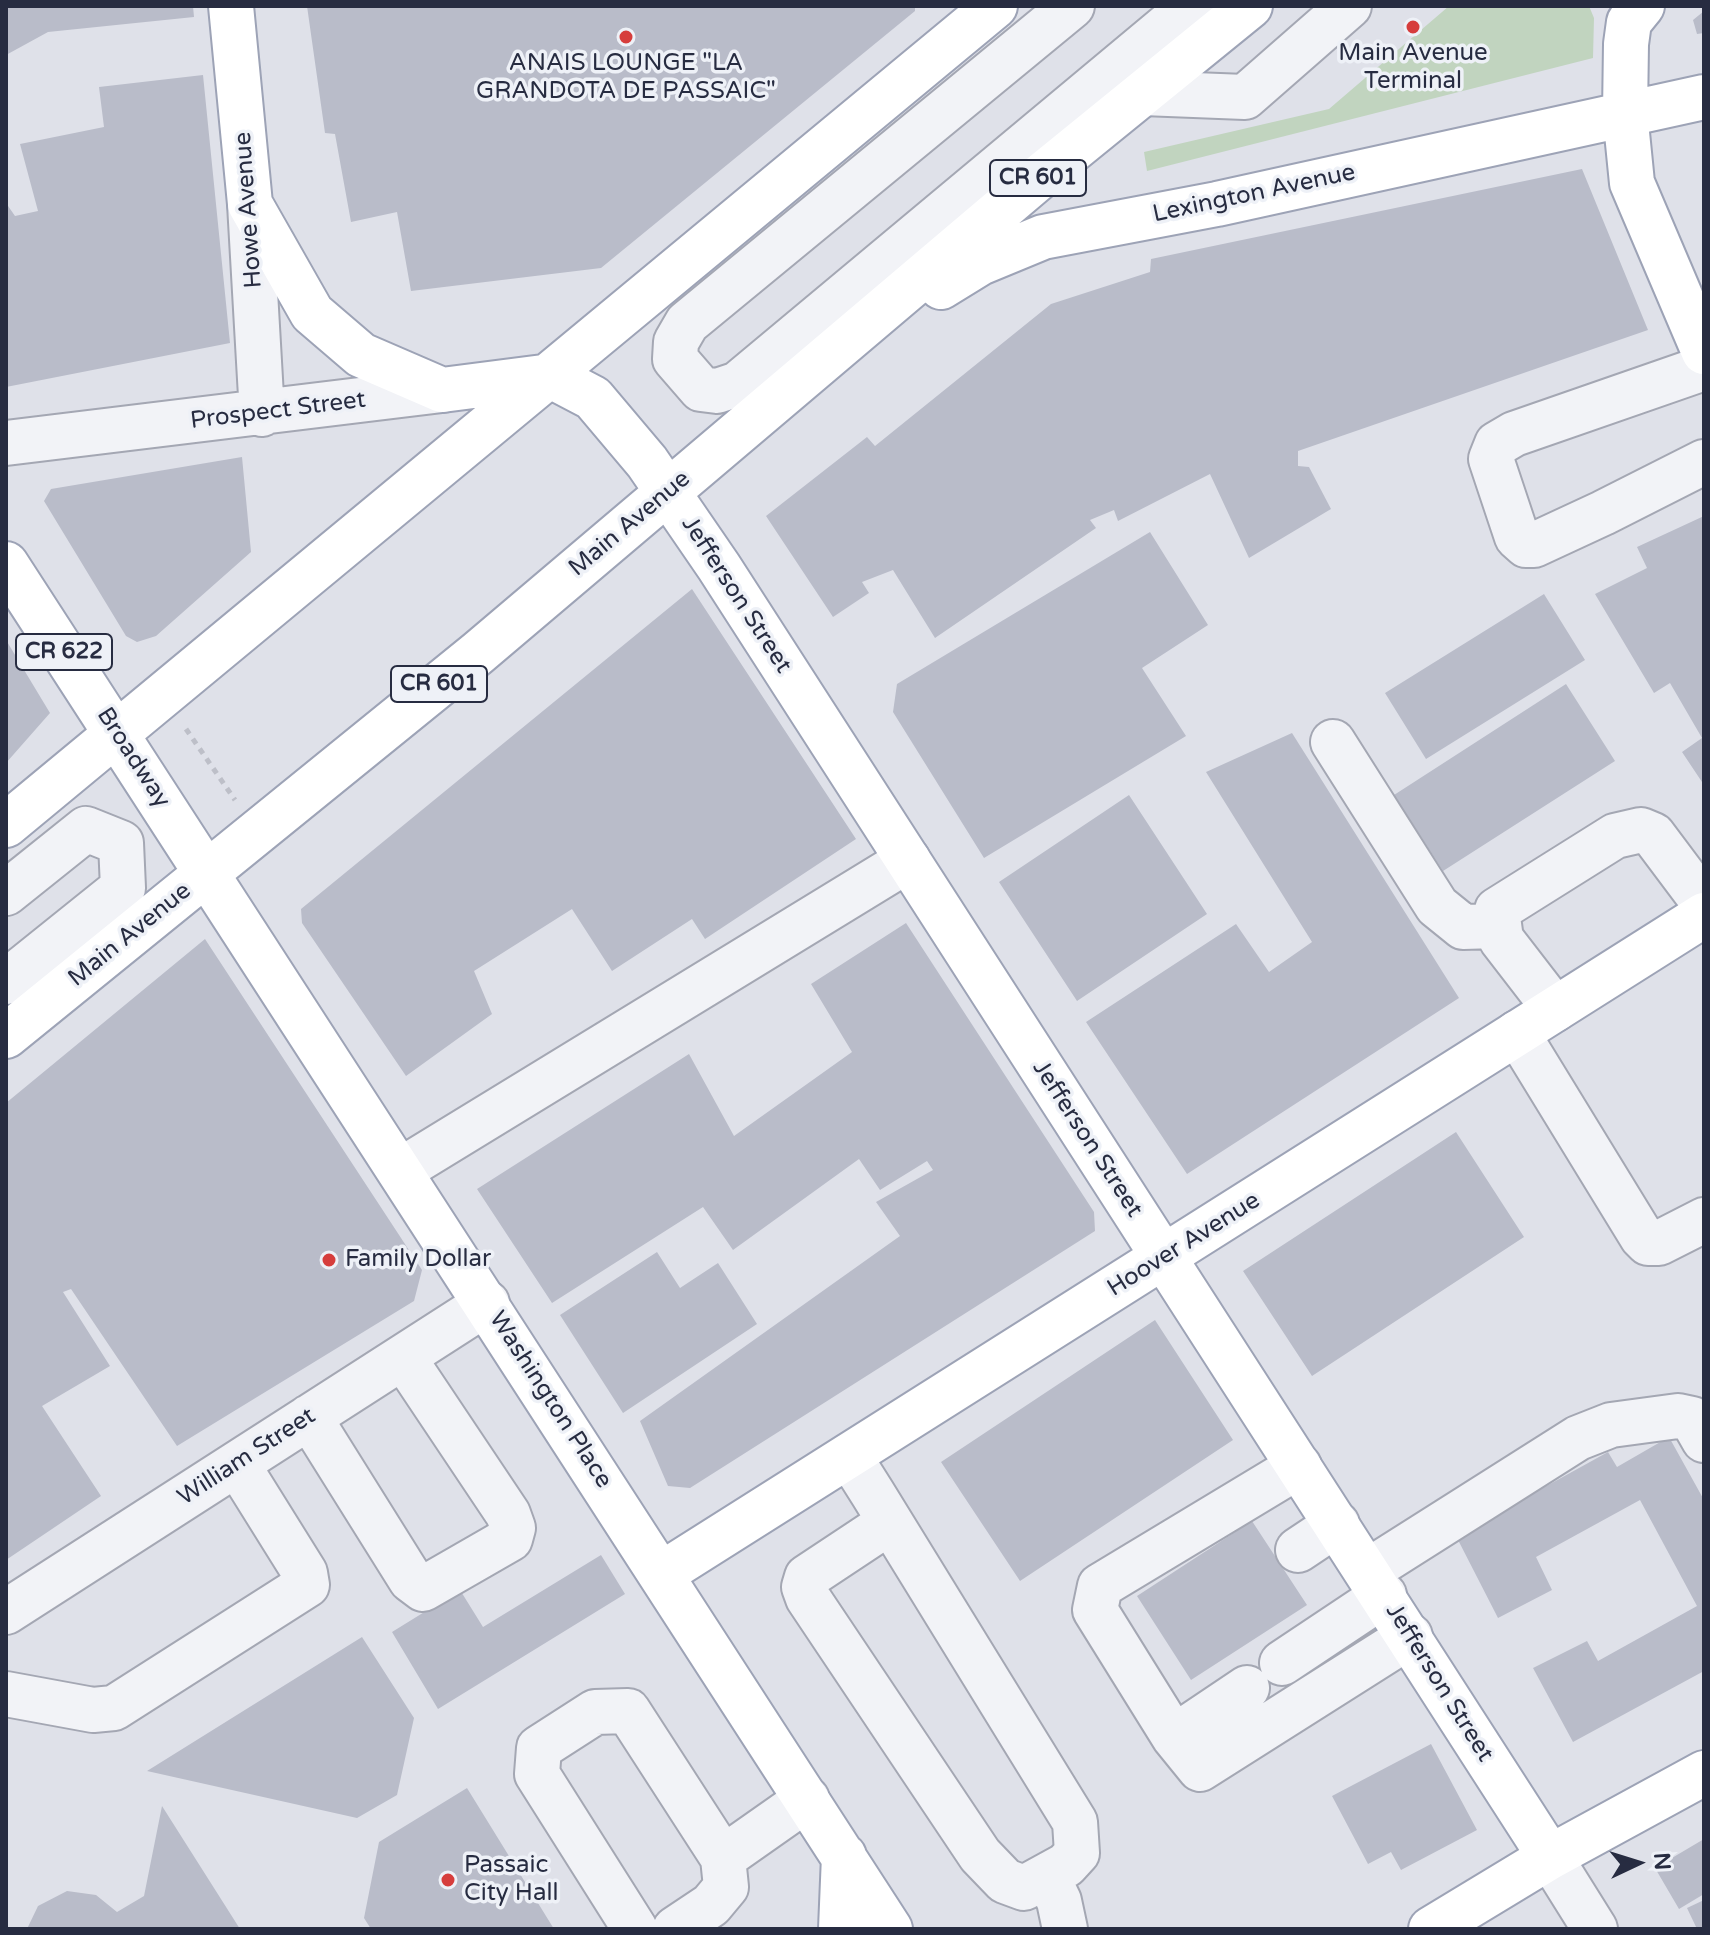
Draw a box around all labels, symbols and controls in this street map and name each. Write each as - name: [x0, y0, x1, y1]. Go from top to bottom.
- marker: Main Avenue Terminal: [1404, 18, 1422, 36]
- marker: ANAIS LOUNGE "LA GRANDOTA DE PASSAIC": [617, 28, 635, 46]
- place label: Main Avenue Terminal: [1338, 40, 1488, 96]
- place label: ANAIS LOUNGE "LA GRANDOTA DE PASSAIC": [476, 50, 776, 106]
- street label: Howe Avenue: [229, 131, 269, 289]
- street label: Lexington Avenue: [1150, 158, 1358, 230]
- road number: CR 601: [990, 160, 1086, 196]
- street label: Prospect Street: [189, 386, 367, 436]
- street label: Main Avenue: [564, 465, 696, 583]
- street label: Jefferson Street: [675, 511, 797, 679]
- road number: CR 622: [16, 634, 112, 670]
- road number: CR 601: [391, 666, 487, 702]
- street label: Broadway: [90, 703, 176, 813]
- street label: Main Avenue: [63, 877, 197, 993]
- street label: Jefferson Street: [1026, 1055, 1148, 1223]
- street label: Hoover Avenue: [1102, 1187, 1266, 1303]
- place label: Family Dollar: [345, 1246, 491, 1274]
- marker: Family Dollar: [320, 1251, 338, 1269]
- street label: Washington Place: [482, 1306, 618, 1494]
- street label: William Street: [173, 1402, 321, 1512]
- street label: Jefferson Street: [1379, 1599, 1499, 1767]
- north arrow: [1598, 1823, 1678, 1903]
- place label: Passaic City Hall: [464, 1852, 558, 1908]
- text: N: [1648, 1852, 1676, 1871]
- marker: Passaic City Hall: [439, 1871, 457, 1889]

